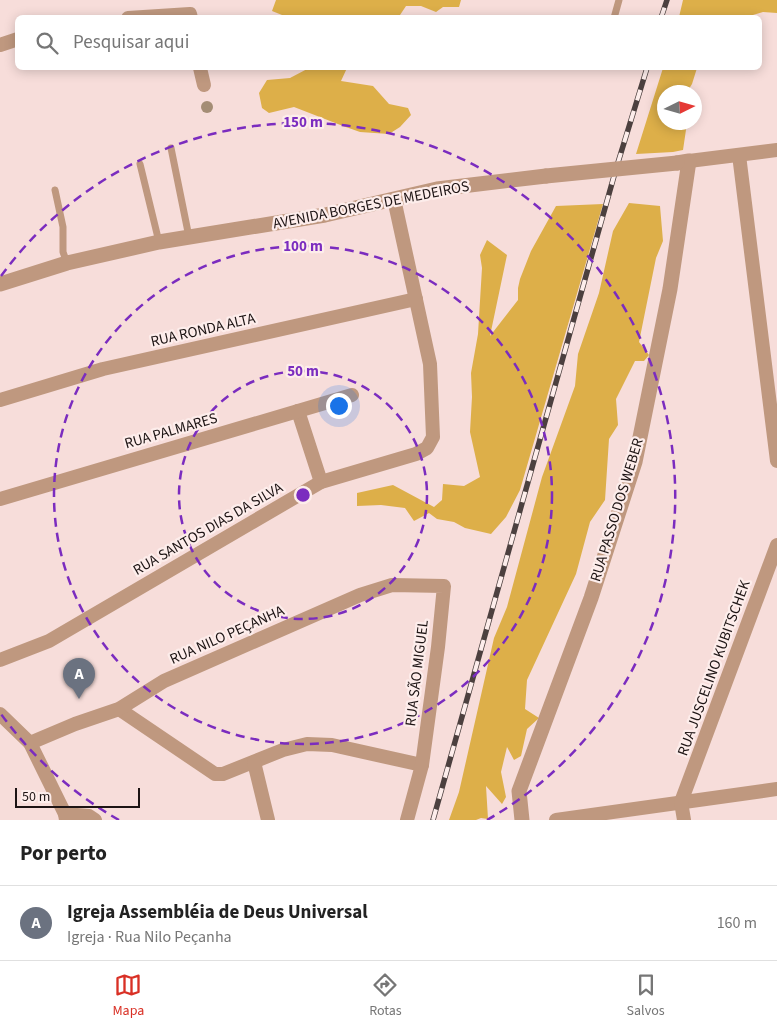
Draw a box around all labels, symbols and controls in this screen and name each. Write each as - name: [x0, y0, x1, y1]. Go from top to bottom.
- search box: [15, 15, 762, 70]
- icon: search: [33, 29, 61, 57]
- text: Pesquisar aqui: [73, 29, 189, 56]
- north arrow: [657, 85, 702, 130]
- text: 150 m: [283, 112, 323, 133]
- street label: AVENIDA BORGES DE MEDEIROS: [271, 176, 471, 234]
- text: 100 m: [283, 236, 323, 257]
- street label: RUA RONDA ALTA: [149, 308, 258, 352]
- text: 50 m: [287, 361, 319, 382]
- your location: [326, 393, 352, 419]
- street label: RUA PALMARES: [122, 408, 220, 454]
- street label: RUA PASSO DOS WEBER: [585, 435, 649, 584]
- street label: RUA SANTOS DIAS DA SILVA: [129, 477, 288, 581]
- centre of rings: [294, 486, 312, 504]
- street label: RUA JUSCELINO KUBITSCHEK: [672, 577, 756, 759]
- street label: RUA NILO PEÇANHA: [166, 600, 288, 670]
- street label: RUA SÃO MIGUEL: [400, 619, 434, 727]
- pin: A: [63, 658, 95, 699]
- scale bar: [15, 785, 140, 808]
- text: 50 m: [22, 787, 50, 807]
- text: Por perto: [20, 838, 107, 868]
- text: Igreja Assembléia de Deus Universal: [67, 899, 368, 926]
- text: A: [31, 912, 41, 934]
- text: 160 m: [717, 912, 757, 934]
- text: Igreja · Rua Nilo Peçanha: [67, 926, 232, 948]
- tab: Mapa: [112, 971, 144, 1021]
- tab: Rotas: [369, 971, 402, 1021]
- tab: Salvos: [627, 971, 665, 1021]

